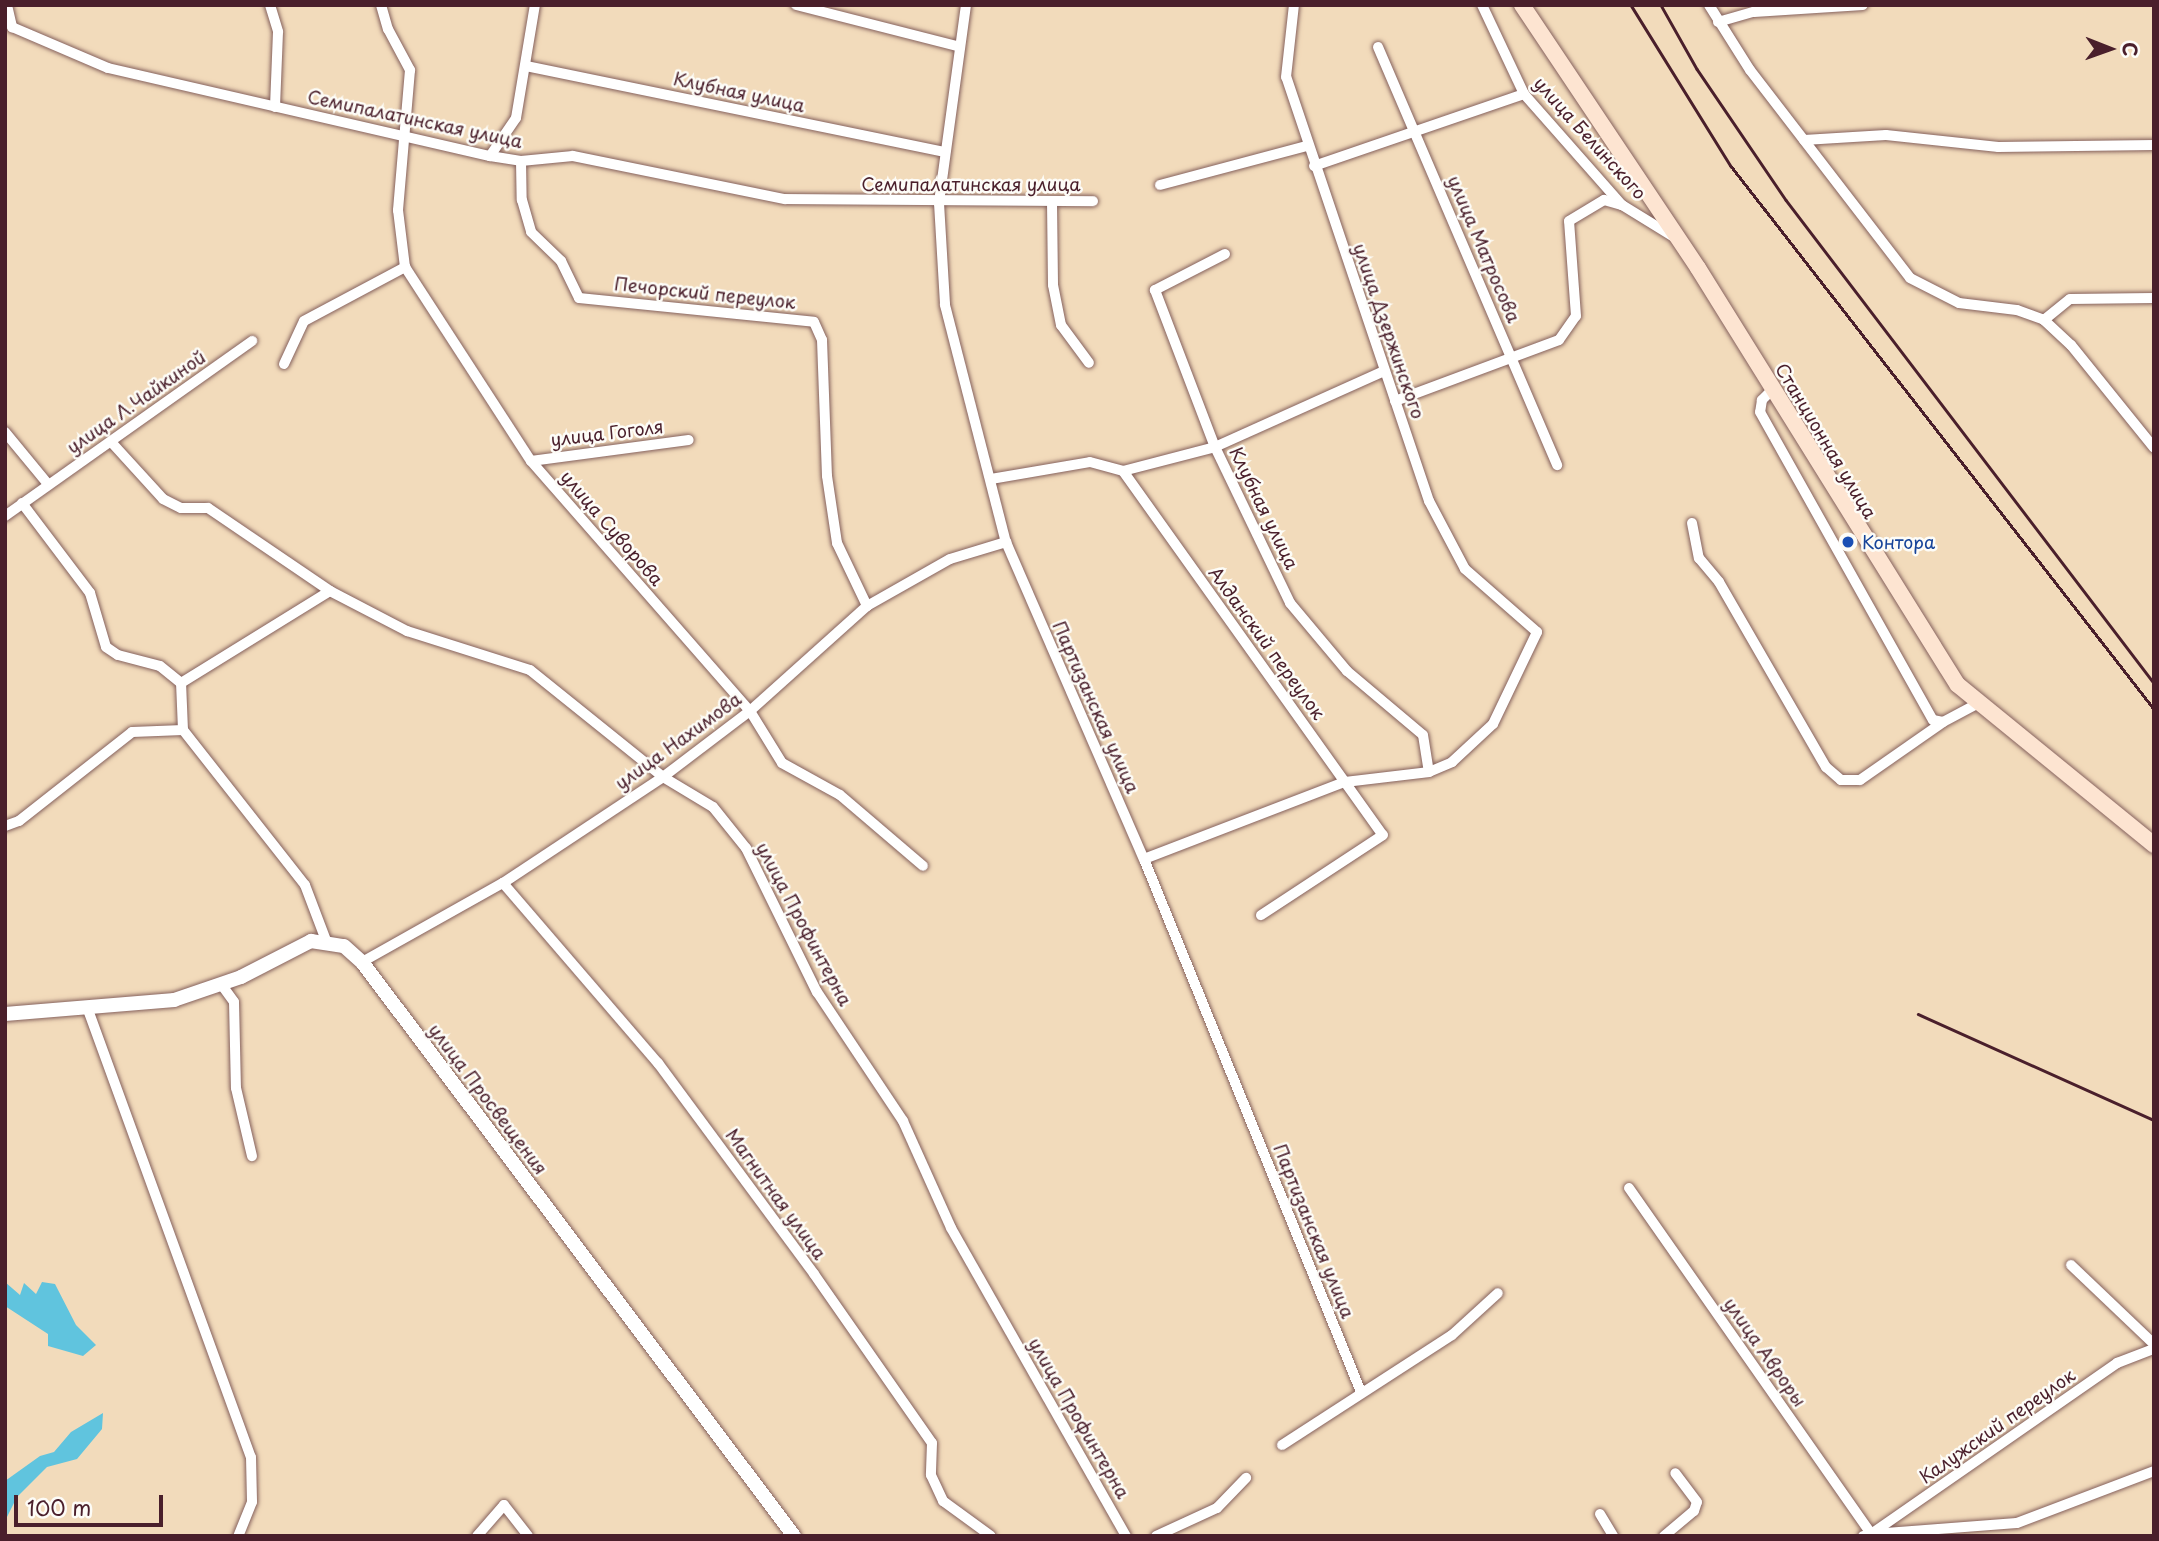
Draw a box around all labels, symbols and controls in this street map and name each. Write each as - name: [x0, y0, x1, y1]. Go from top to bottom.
- north arrow: [2075, 14, 2145, 84]
- text: С: [2117, 42, 2145, 57]
- street label: Клубная улица: [671, 67, 807, 117]
- street label: улица Белинского: [1529, 72, 1651, 204]
- street label: Семипалатинская улица: [305, 86, 525, 152]
- street label: улица Матросова: [1443, 172, 1525, 326]
- street label: Семипалатинская улица: [861, 173, 1081, 195]
- street label: улица Дзержинского: [1349, 240, 1429, 422]
- street label: Печорский переулок: [613, 273, 797, 313]
- street label: улица Л.Чайкиной: [62, 346, 210, 458]
- street label: Станционная улица: [1771, 359, 1881, 523]
- street label: улица Гоголя: [549, 415, 665, 451]
- street label: Клубная улица: [1225, 443, 1303, 573]
- street label: улица Суворова: [556, 466, 668, 590]
- place label: Контора: [1862, 531, 1935, 553]
- marker: Контора: [1840, 534, 1856, 550]
- street label: Алданский переулок: [1204, 563, 1330, 723]
- street label: Партизанская улица: [1048, 617, 1144, 797]
- street label: улица Нахимова: [611, 688, 745, 794]
- street label: улица Профинтерна: [751, 838, 857, 1010]
- street label: улица Просвещения: [424, 1019, 552, 1179]
- street label: Магнитная улица: [721, 1124, 831, 1264]
- street label: Партизанская улица: [1269, 1140, 1359, 1322]
- street label: улица Авроры: [1719, 1293, 1811, 1411]
- street label: улица Профинтерна: [1024, 1333, 1134, 1503]
- street label: Калужский переулок: [1915, 1364, 2079, 1488]
- scale bar: [18, 1482, 166, 1526]
- text: 100 m: [27, 1491, 91, 1523]

